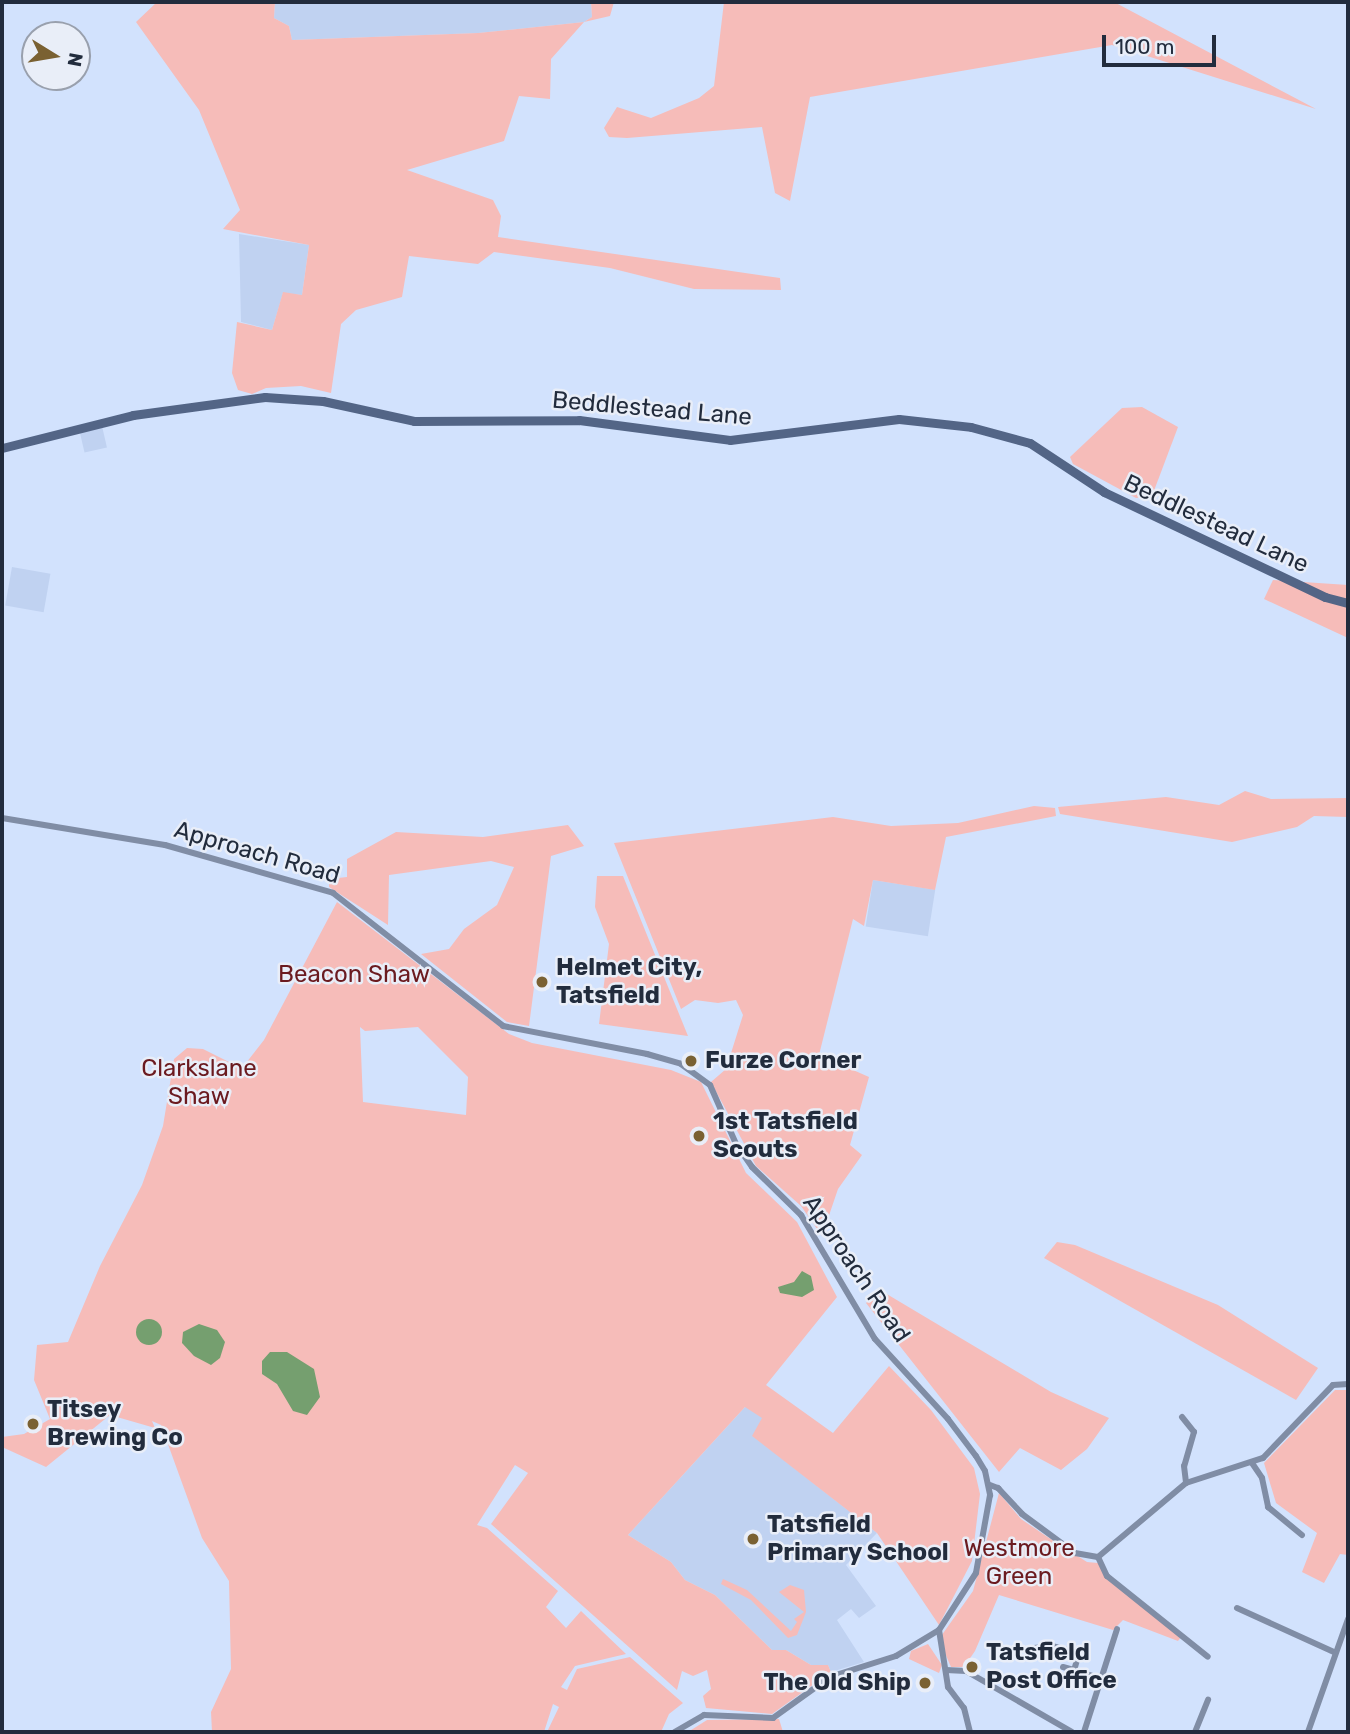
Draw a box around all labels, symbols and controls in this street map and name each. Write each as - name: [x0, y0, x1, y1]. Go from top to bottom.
- north arrow: [21, 21, 91, 91]
- scale bar: [1105, 21, 1219, 65]
- text: 100 m: [1115, 34, 1174, 59]
- text: N: [63, 51, 88, 69]
- street label: Beddlestead Lane: [551, 386, 753, 432]
- street label: Beddlestead Lane: [1119, 469, 1313, 579]
- street label: Approach Road: [171, 816, 343, 890]
- place label: Helmet City, Tatsfield: [556, 954, 702, 1010]
- park label: Beacon Shaw: [278, 961, 430, 989]
- marker: Helmet City, Tatsfield: [534, 974, 550, 990]
- place label: Furze Corner: [705, 1047, 862, 1075]
- marker: Furze Corner: [683, 1053, 699, 1069]
- park label: Clarkslane Shaw: [141, 1055, 257, 1111]
- place label: 1st Tatsfield Scouts: [713, 1108, 858, 1164]
- marker: 1st Tatsfield Scouts: [691, 1128, 707, 1144]
- street label: Approach Road: [796, 1190, 916, 1348]
- place label: Titsey Brewing Co: [47, 1396, 183, 1452]
- marker: Titsey Brewing Co: [25, 1416, 41, 1432]
- place label: Tatsfield Primary School: [767, 1511, 949, 1567]
- marker: Tatsfield Primary School: [745, 1531, 761, 1547]
- park label: Westmore Green: [963, 1535, 1075, 1591]
- place label: Tatsfield Post Office: [986, 1639, 1117, 1695]
- marker: Tatsfield Post Office: [964, 1659, 980, 1675]
- place label: The Old Ship: [764, 1669, 911, 1697]
- marker: The Old Ship: [917, 1675, 933, 1691]

